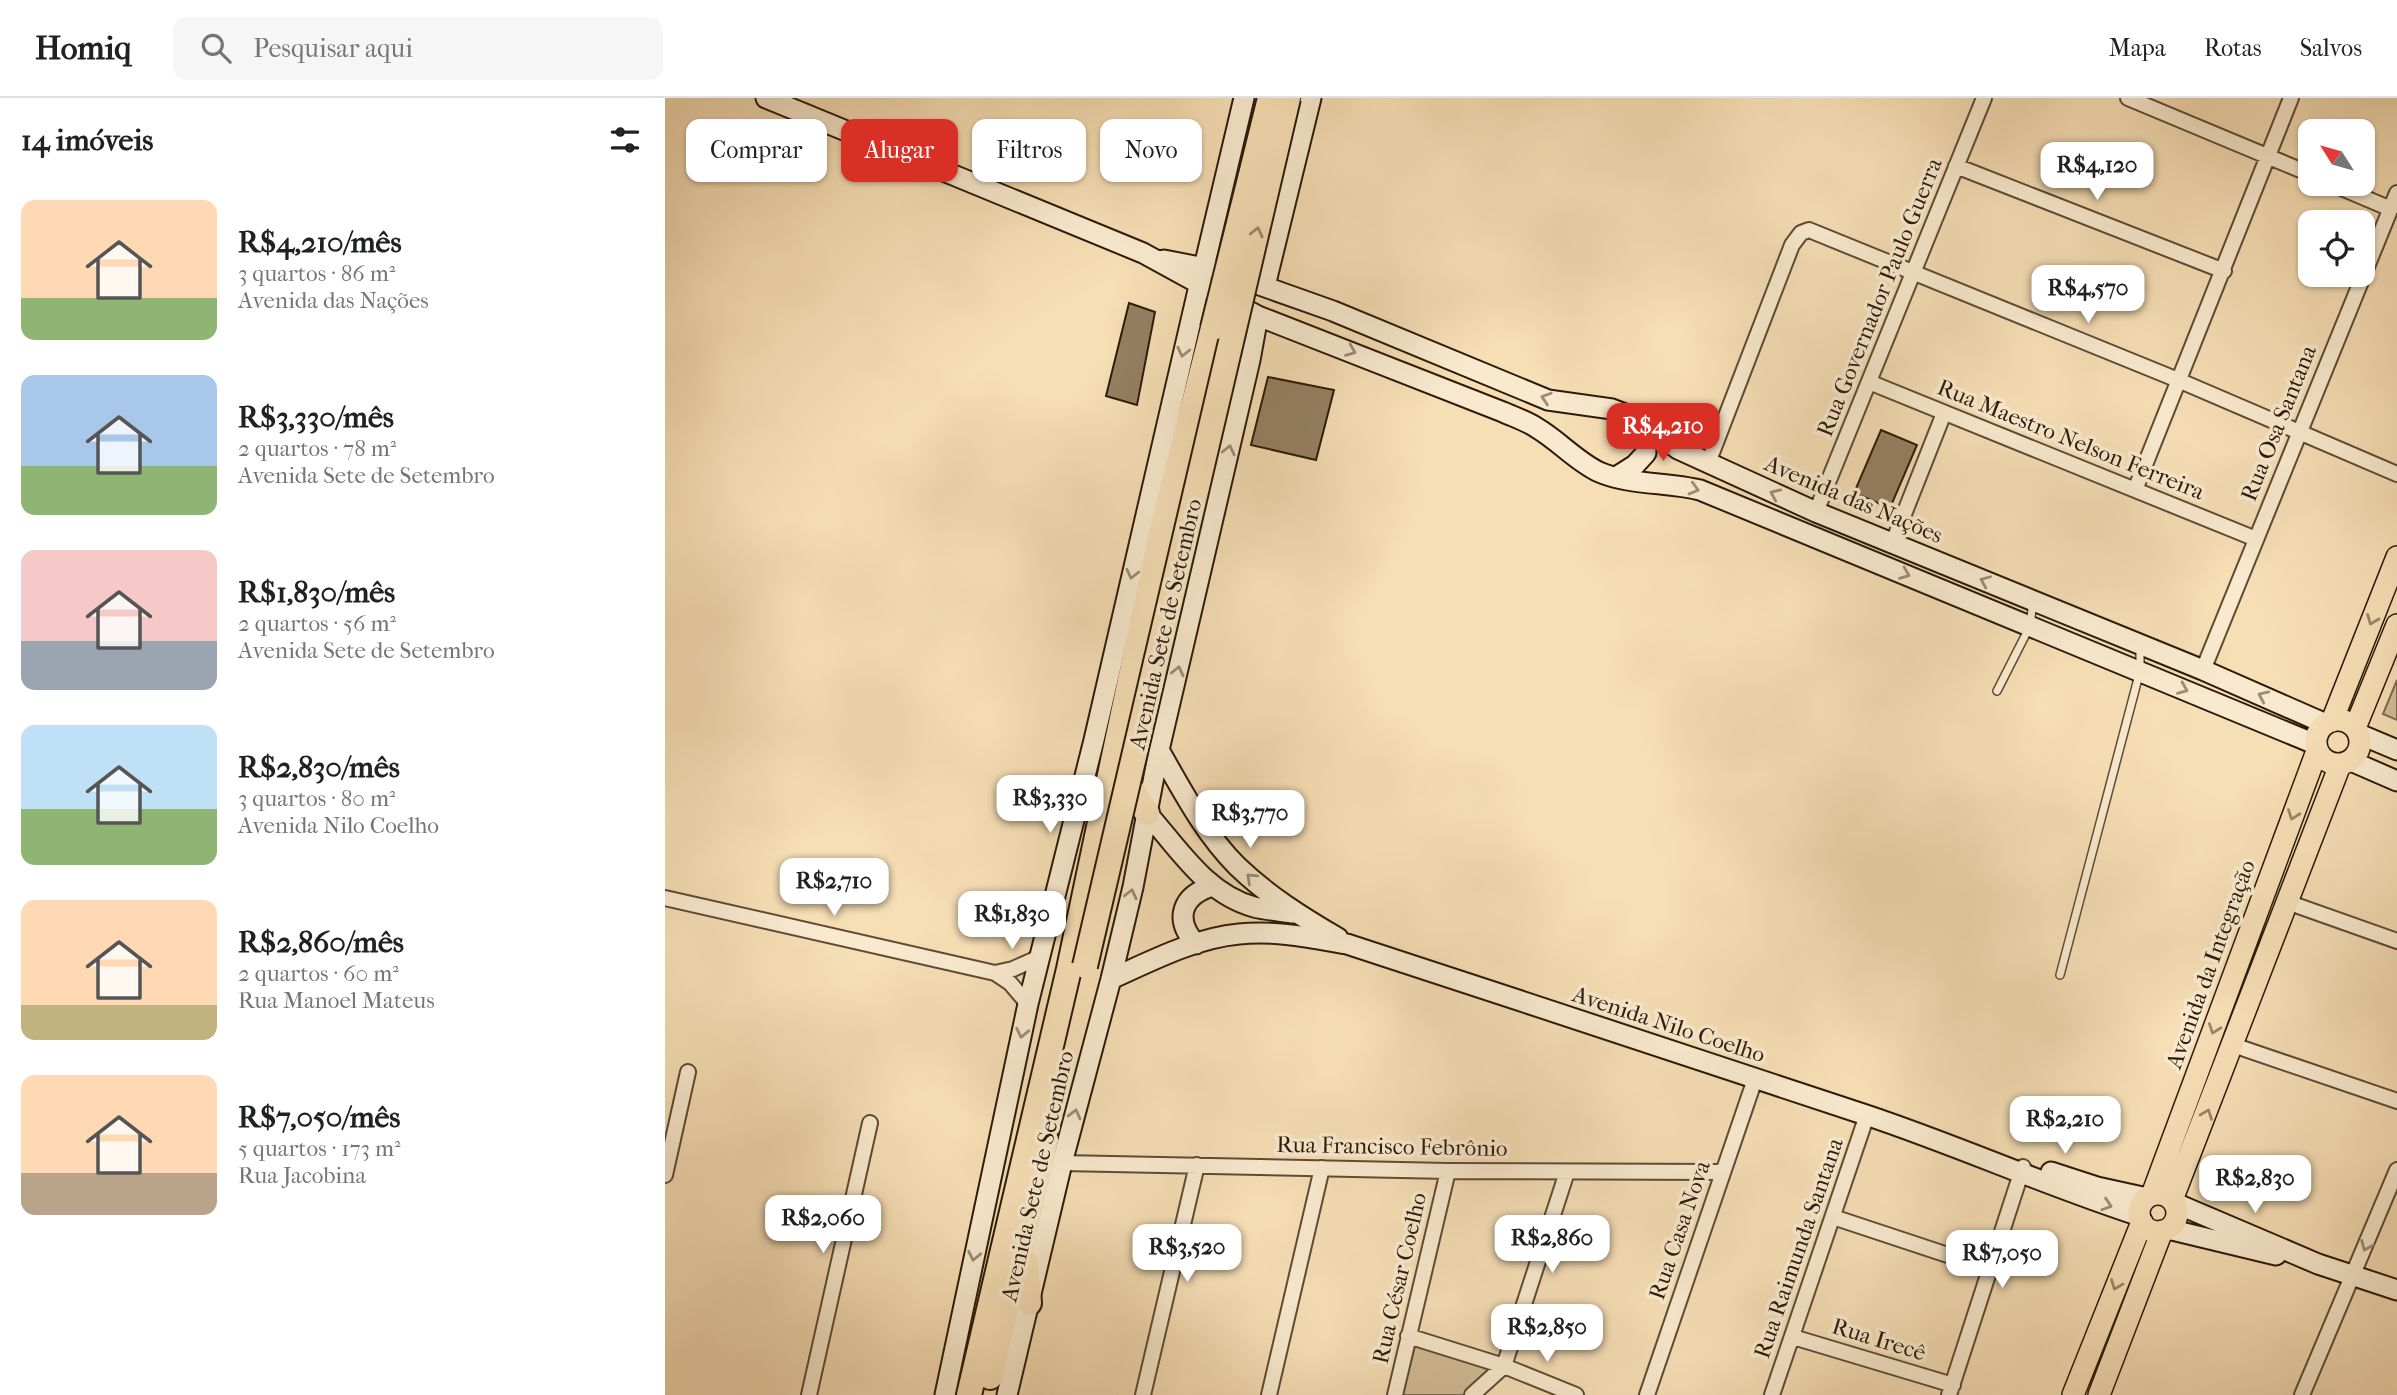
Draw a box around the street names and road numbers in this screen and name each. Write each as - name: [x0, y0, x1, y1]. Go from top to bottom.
- street label: Rua Governador Paulo Guerra: [1811, 154, 1948, 440]
- street label: Rua Osa Santana: [2235, 341, 2322, 505]
- street label: Rua Maestro Nelson Ferreira: [1933, 373, 2209, 506]
- street label: Avenida das Nações: [1760, 449, 1947, 549]
- street label: Avenida Sete de Setembro: [1123, 496, 1208, 753]
- street label: Avenida da Integração: [2160, 856, 2261, 1073]
- street label: Avenida Nilo Coelho: [1568, 980, 1769, 1068]
- street label: Avenida Sete de Setembro: [995, 1048, 1080, 1305]
- street label: Rua Francisco Febrônio: [1276, 1131, 1508, 1162]
- street label: Rua Raimunda Santana: [1748, 1134, 1849, 1362]
- street label: Rua Casa Nova: [1643, 1157, 1716, 1303]
- street label: Rua César Coelho: [1367, 1190, 1432, 1366]
- street label: Rua Irecê: [1829, 1312, 1929, 1366]

